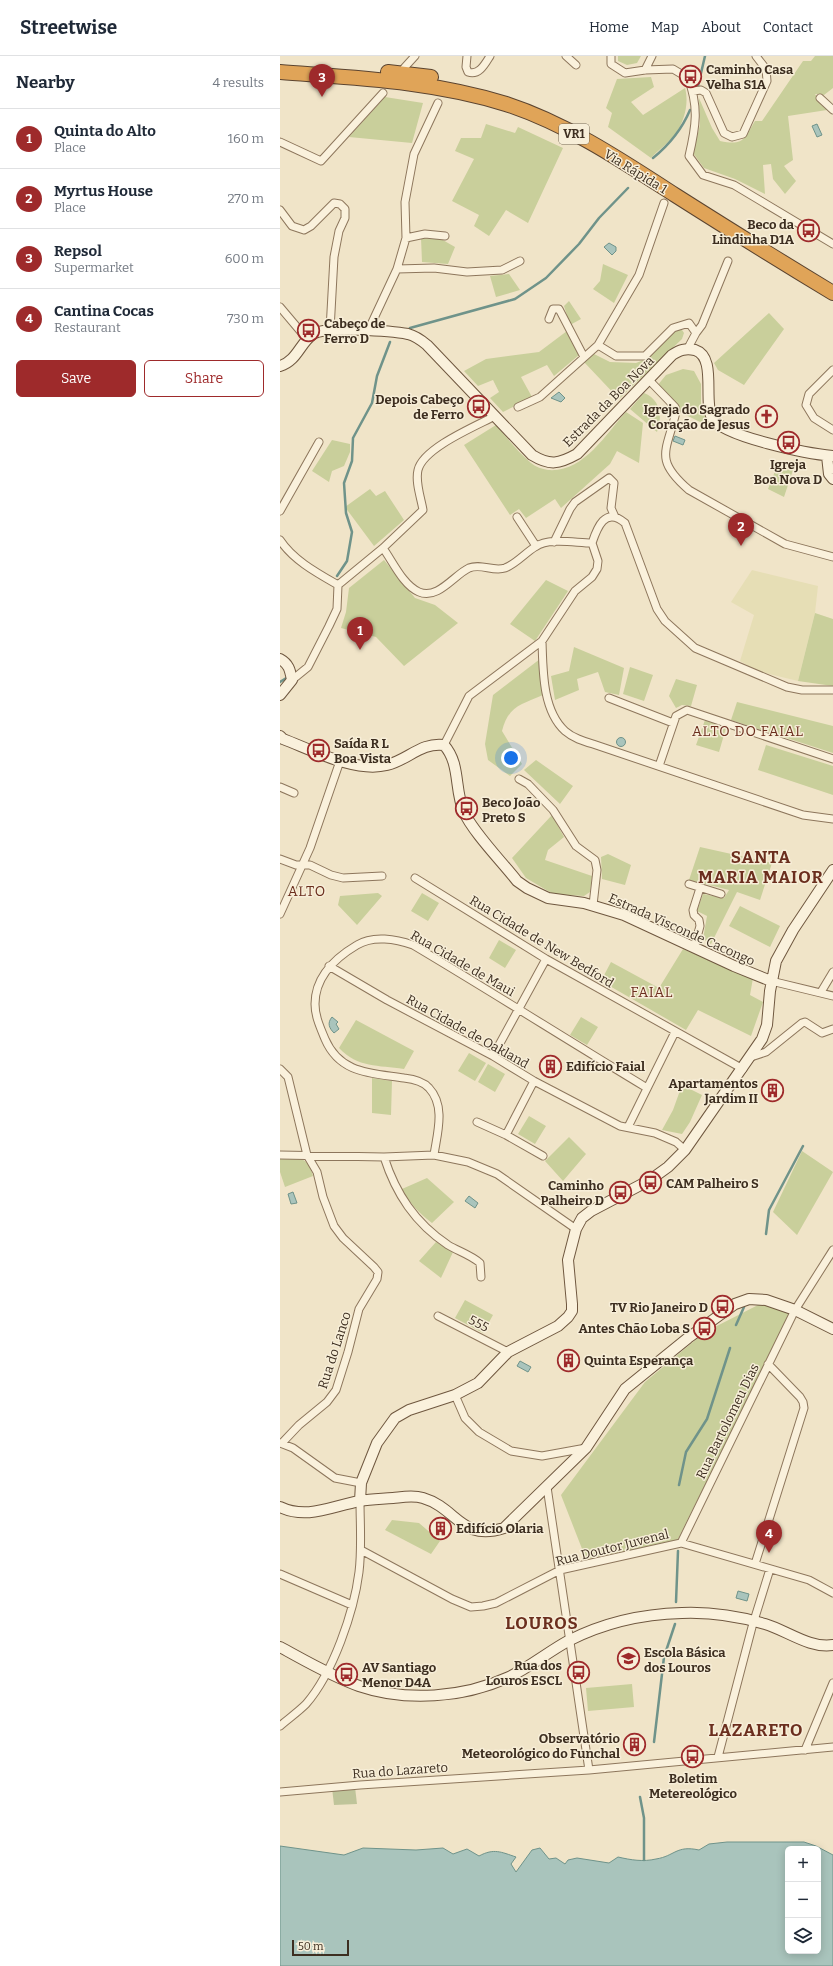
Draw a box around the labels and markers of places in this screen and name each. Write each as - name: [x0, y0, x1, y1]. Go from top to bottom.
- place label: Caminho Casa Velha S1A: [706, 62, 794, 92]
- bus stop icon: Caminho Casa Velha S1A: [677, 63, 703, 89]
- pin: 3: [309, 64, 335, 97]
- place label: Beco da Lindinha D1A: [712, 217, 795, 247]
- bus stop icon: Beco da Lindinha D1A: [796, 218, 822, 244]
- place label: Cabeço de Ferro D: [324, 316, 385, 346]
- bus stop icon: Cabeço de Ferro D: [296, 317, 322, 343]
- place label: Depois Cabeço de Ferro: [375, 392, 464, 422]
- bus stop icon: Depois Cabeço de Ferro: [466, 393, 492, 419]
- place label: Igreja do Sagrado Coração de Jesus: [643, 402, 750, 432]
- church icon: Igreja do Sagrado Coração de Jesus: [753, 403, 779, 429]
- bus stop icon: Igreja Boa Nova D: [775, 429, 801, 455]
- place label: Igreja Boa Nova D: [754, 457, 822, 487]
- pin: 2: [728, 513, 754, 546]
- pin: 1: [347, 617, 373, 650]
- place label: Saída R L Boa Vista: [334, 736, 392, 766]
- bus stop icon: Saída R L Boa Vista: [306, 737, 332, 763]
- place label: Beco João Preto S: [482, 795, 541, 825]
- bus stop icon: Beco João Preto S: [453, 796, 479, 822]
- building icon: Edifício Faial: [538, 1053, 564, 1079]
- place label: Edifício Faial: [566, 1059, 645, 1074]
- place label: Apartamentos Jardim II: [669, 1076, 758, 1106]
- building icon: Apartamentos Jardim II: [760, 1077, 786, 1103]
- bus stop icon: CAM Palheiro S: [637, 1170, 663, 1196]
- place label: CAM Palheiro S: [666, 1176, 759, 1191]
- place label: Caminho Palheiro D: [541, 1178, 604, 1208]
- bus stop icon: Caminho Palheiro D: [607, 1179, 633, 1205]
- bus stop icon: TV Rio Janeiro D: [710, 1294, 736, 1320]
- place label: TV Rio Janeiro D: [610, 1300, 708, 1315]
- bus stop icon: Antes Chão Loba S: [692, 1315, 718, 1341]
- place label: Antes Chão Loba S: [579, 1321, 690, 1336]
- building icon: Quinta Esperança: [556, 1347, 582, 1373]
- place label: Quinta Esperança: [584, 1353, 694, 1368]
- building icon: Edifício Olaria: [428, 1515, 454, 1541]
- pin: 4: [756, 1520, 782, 1553]
- place label: Edifício Olaria: [456, 1521, 544, 1536]
- place label: Escola Básica dos Louros: [644, 1645, 726, 1675]
- school or university icon: Escola Básica dos Louros: [616, 1646, 642, 1672]
- place label: Rua dos Louros ESCL: [486, 1658, 562, 1688]
- bus stop icon: Rua dos Louros ESCL: [565, 1659, 591, 1685]
- place label: AV Santiago Menor D4A: [362, 1660, 437, 1690]
- bus stop icon: AV Santiago Menor D4A: [334, 1661, 360, 1687]
- place label: Observatório Meteorológico do Funchal: [462, 1731, 620, 1761]
- building icon: Observatório Meteorológico do Funchal: [622, 1732, 648, 1758]
- bus stop icon: Boletim Metereológico: [680, 1743, 706, 1769]
- place label: Boletim Metereológico: [649, 1771, 737, 1801]

